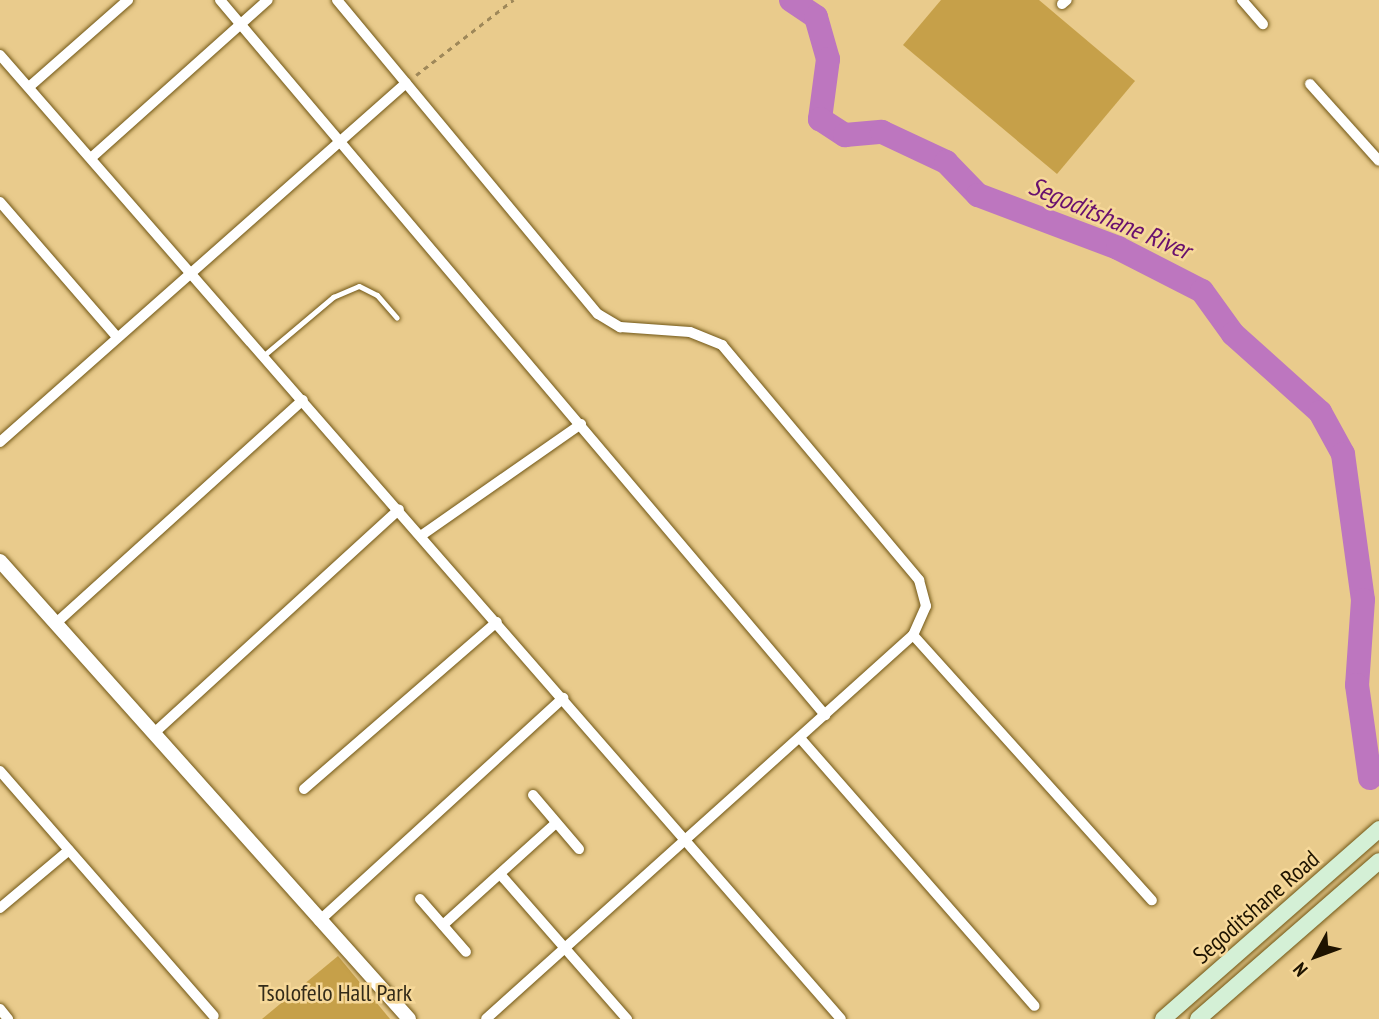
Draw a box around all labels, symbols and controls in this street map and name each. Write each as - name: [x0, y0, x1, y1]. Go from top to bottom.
- water label: Segoditshane River: [1024, 170, 1196, 266]
- street label: Segoditshane Road: [1187, 844, 1325, 970]
- north arrow: [1281, 921, 1351, 991]
- text: N: [1288, 958, 1313, 982]
- park label: Tsolofelo Hall Park: [258, 979, 412, 1007]

